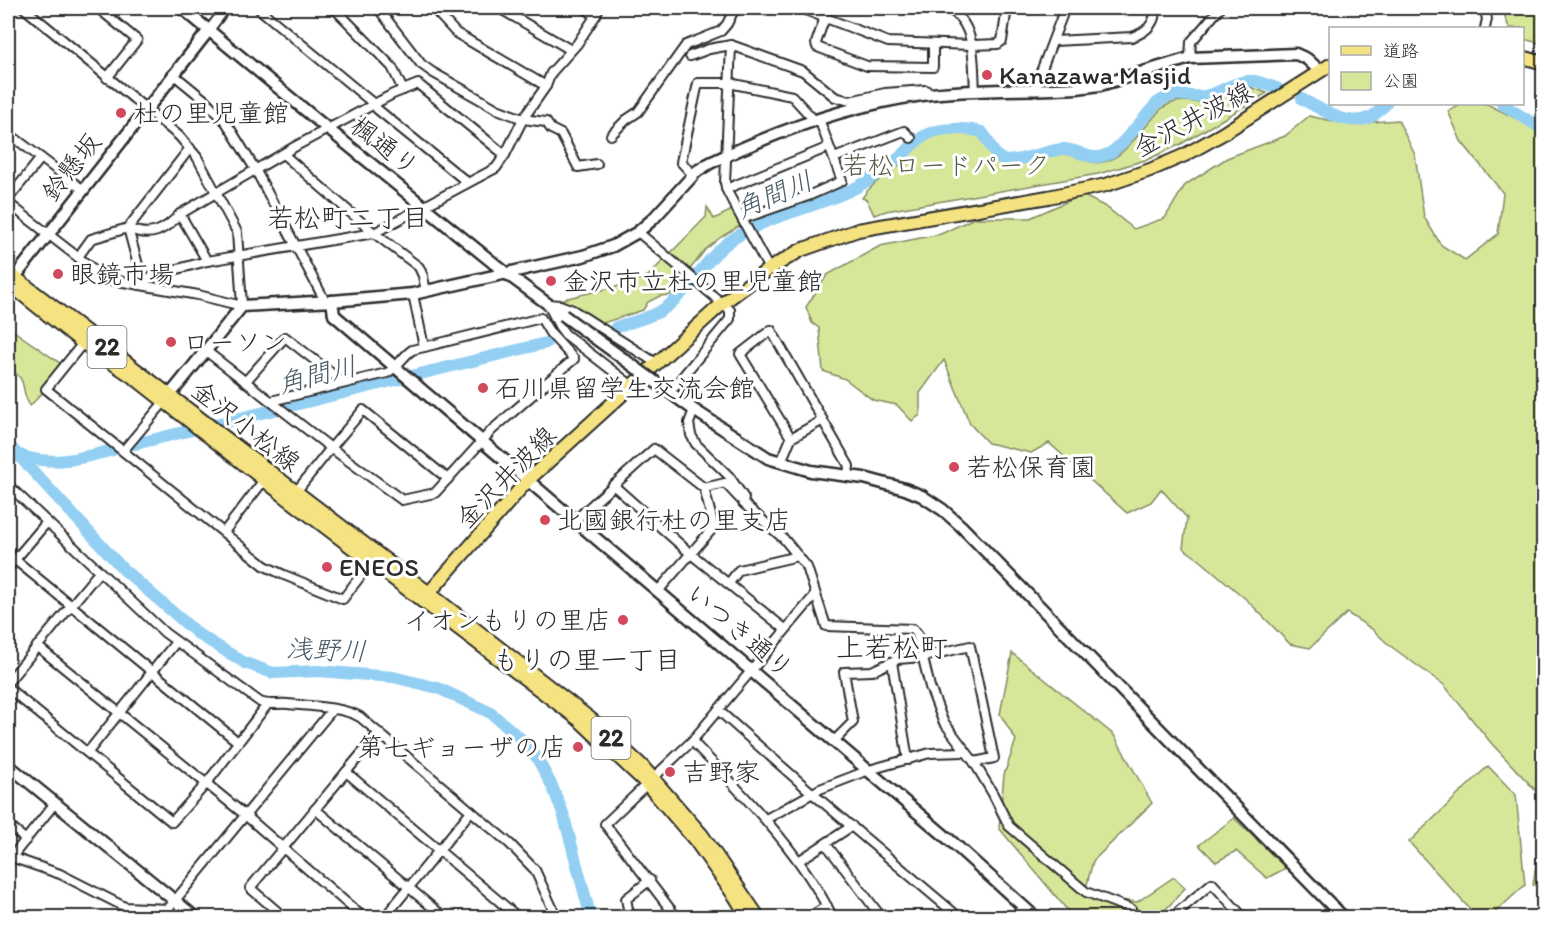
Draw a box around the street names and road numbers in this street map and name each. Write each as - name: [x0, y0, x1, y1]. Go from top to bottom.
- street label: 金沢井波線: [1128, 74, 1258, 164]
- street label: 楓通り: [344, 109, 426, 183]
- street label: 鈴懸坂: [34, 126, 108, 208]
- road number: 22: [88, 326, 126, 368]
- street label: 金沢小松線: [185, 373, 307, 479]
- street label: 金沢井波線: [449, 419, 563, 535]
- street label: いつき通り: [680, 577, 800, 685]
- road number: 22: [592, 717, 630, 759]

